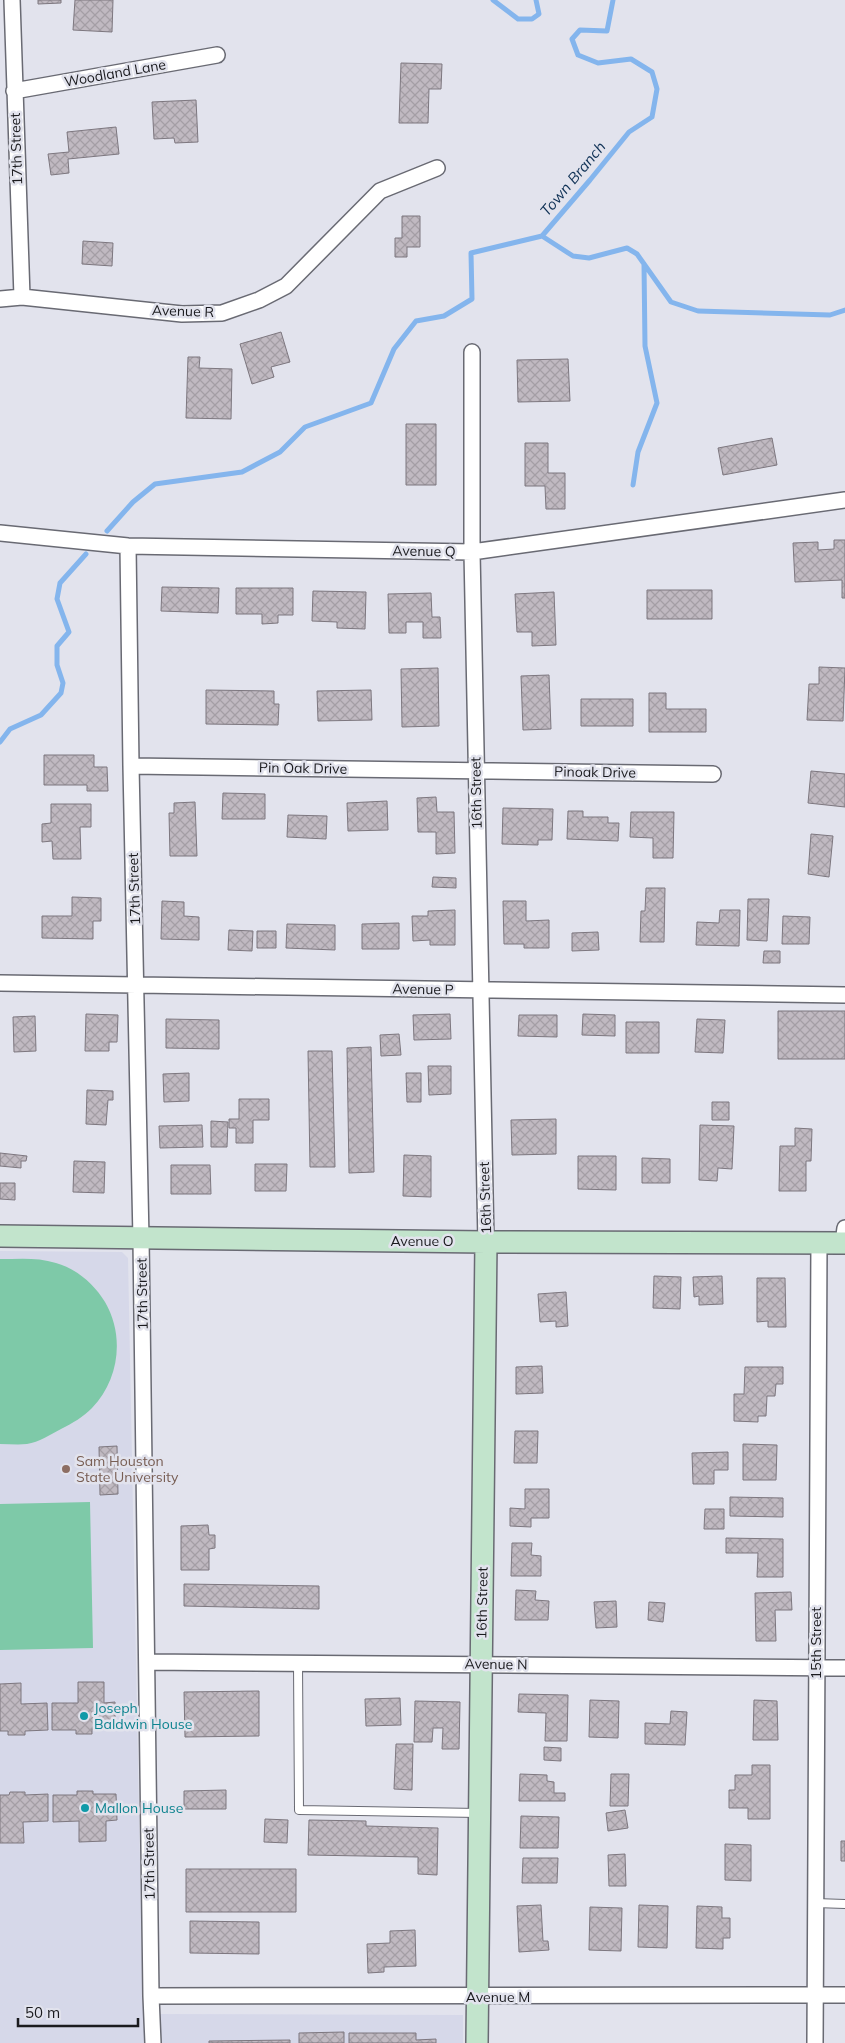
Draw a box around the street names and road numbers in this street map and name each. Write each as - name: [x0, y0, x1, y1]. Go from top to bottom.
- street label: Woodland Lane: [63, 55, 167, 91]
- street label: 17th Street: [6, 112, 26, 185]
- street label: Avenue R: [152, 301, 215, 321]
- street label: Avenue Q: [392, 541, 456, 561]
- street label: 16th Street: [466, 757, 486, 829]
- street label: Pin Oak Drive: [259, 758, 347, 778]
- street label: Pinoak Drive: [554, 762, 636, 782]
- street label: 17th Street: [124, 852, 144, 925]
- street label: Avenue P: [392, 979, 454, 999]
- street label: 16th Street: [475, 1161, 495, 1234]
- street label: Avenue O: [390, 1232, 454, 1250]
- street label: 17th Street: [132, 1258, 152, 1330]
- street label: 16th Street: [472, 1567, 492, 1639]
- street label: 15th Street: [807, 1607, 825, 1679]
- street label: Avenue N: [464, 1654, 528, 1674]
- street label: 17th Street: [139, 1828, 159, 1900]
- street label: Avenue M: [466, 1988, 530, 2006]

